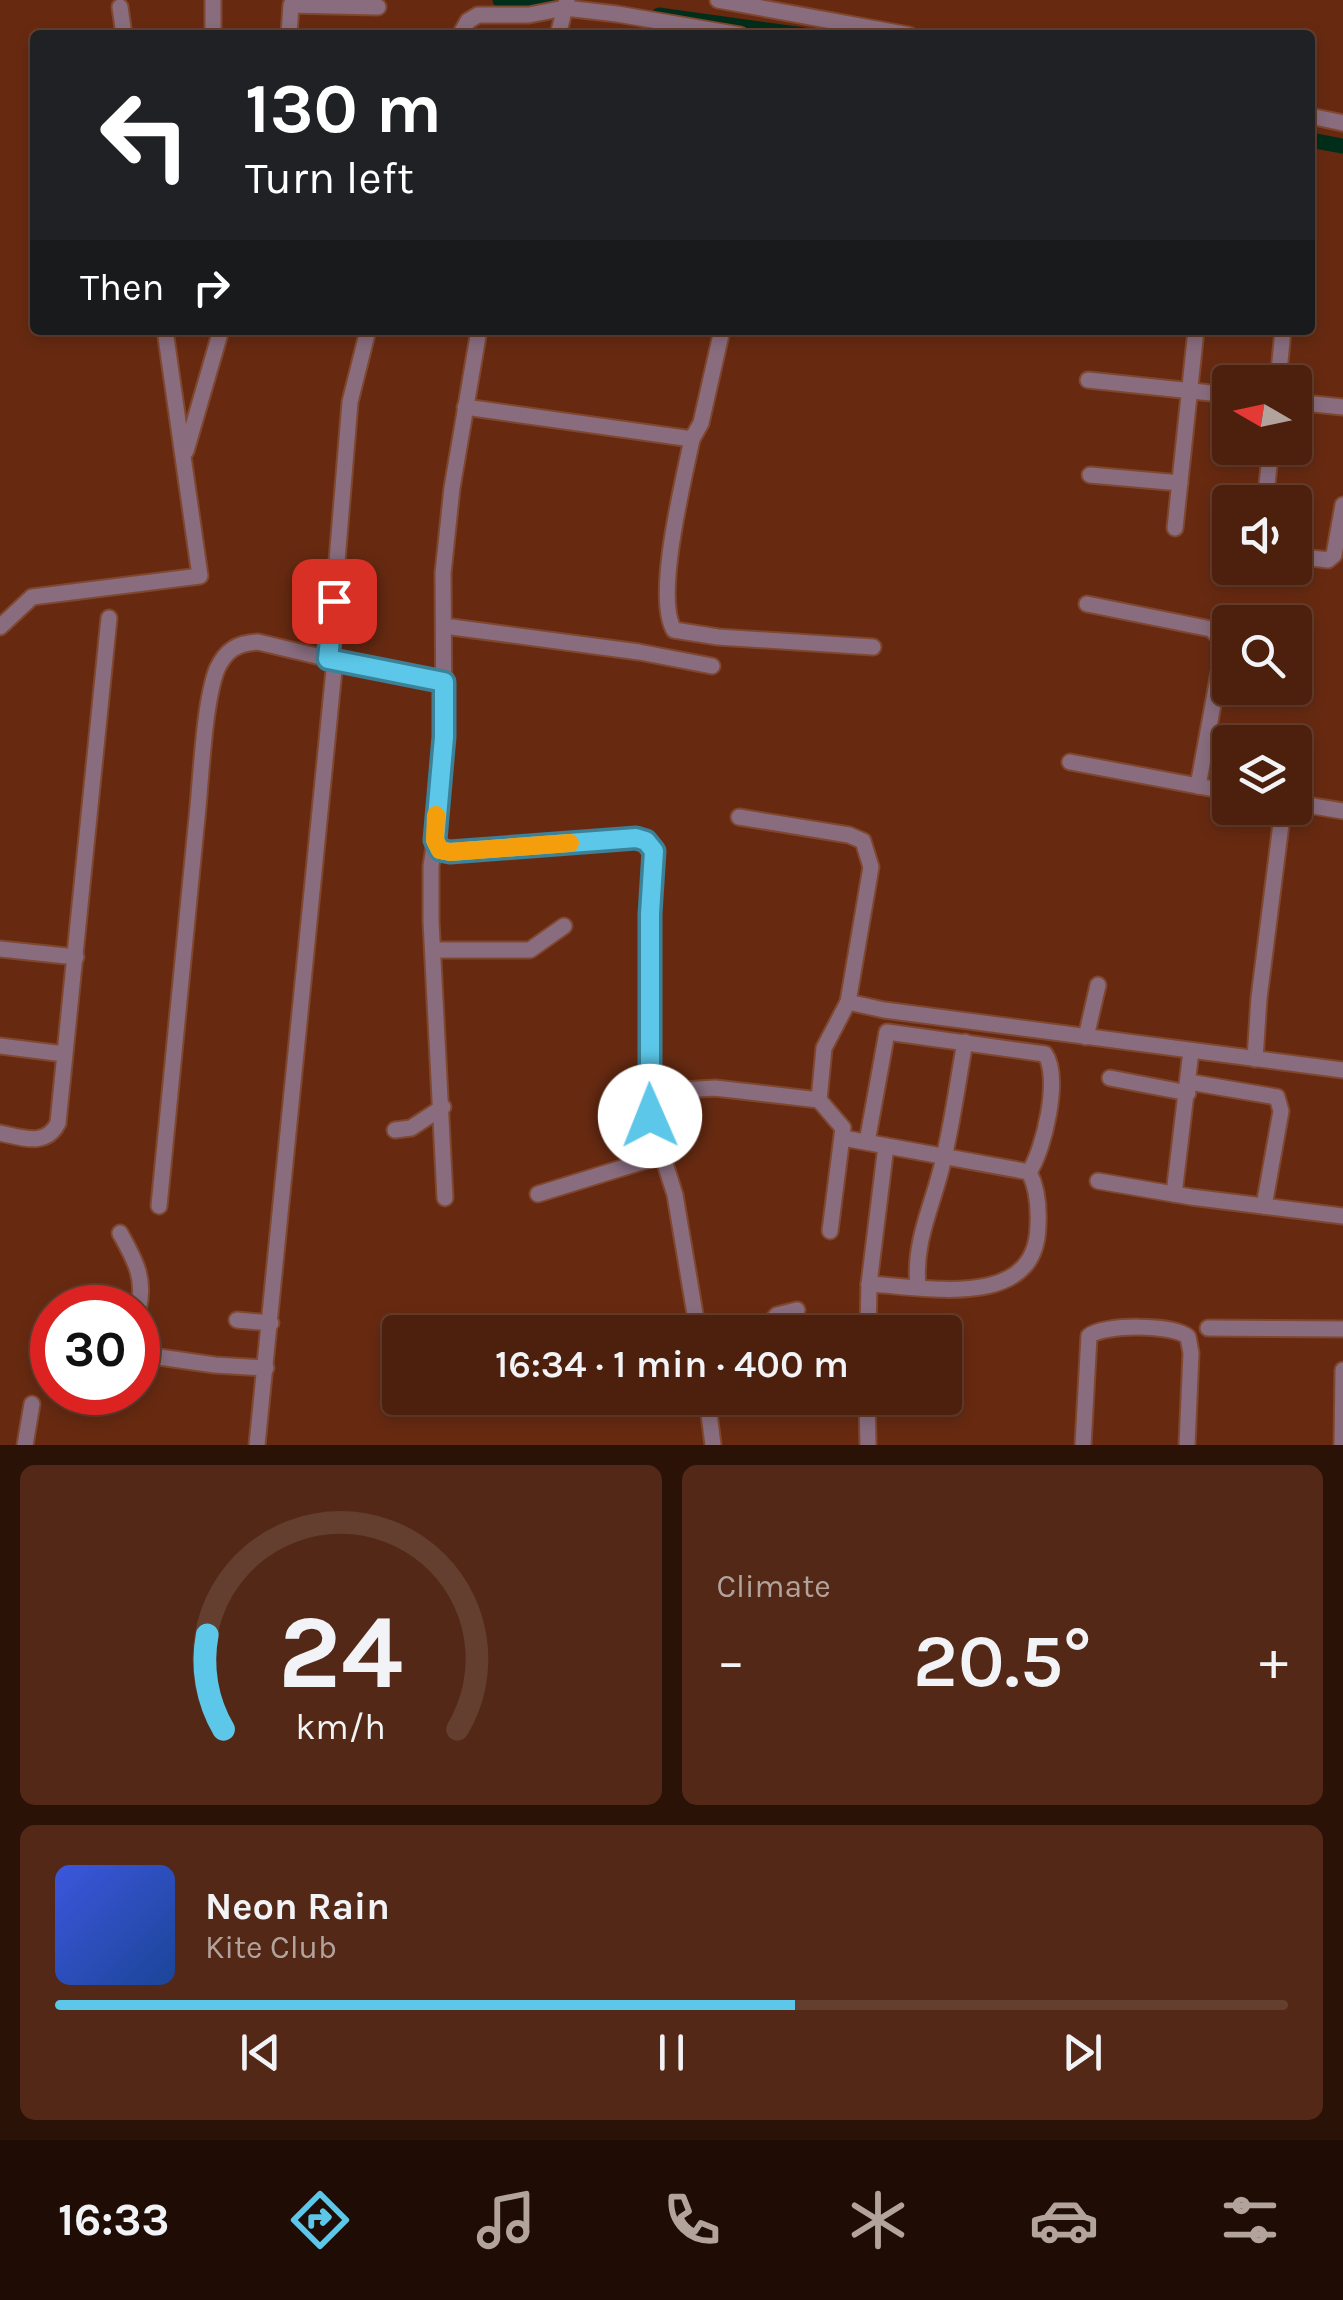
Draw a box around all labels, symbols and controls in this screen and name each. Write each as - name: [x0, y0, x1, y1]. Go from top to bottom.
- text: 130 m: [245, 68, 442, 150]
- icon: left: [80, 70, 210, 200]
- text: Turn left: [245, 152, 414, 204]
- icon: right: [184, 260, 239, 315]
- text: Then: [80, 265, 164, 310]
- north arrow: [1212, 365, 1312, 465]
- map controls: [1212, 365, 1312, 825]
- button: sound: [1212, 485, 1312, 585]
- pin: [292, 559, 377, 644]
- icon: arrive: [307, 574, 362, 629]
- button: search: [1212, 605, 1312, 705]
- button: layers: [1212, 725, 1312, 825]
- position arrow: [598, 1064, 702, 1168]
- speed limit sign: 30: [30, 1285, 160, 1415]
- text: 16:34 · 1 min · 400 m: [495, 1342, 849, 1387]
- text: Climate: [717, 1568, 831, 1605]
- text: 24: [278, 1592, 403, 1713]
- text: 20.5°: [913, 1617, 1091, 1705]
- text: −: [717, 1629, 745, 1693]
- text: +: [1259, 1629, 1288, 1693]
- text: km/h: [295, 1706, 386, 1748]
- text: Neon Rain: [205, 1884, 390, 1929]
- text: Kite Club: [205, 1929, 337, 1966]
- icon: previous: [233, 2025, 288, 2080]
- icon: pause: [644, 2025, 699, 2080]
- icon: next: [1055, 2025, 1110, 2080]
- icon: directions: [285, 2185, 355, 2255]
- icon: music: [471, 2185, 541, 2255]
- icon: phone: [657, 2185, 727, 2255]
- icon: climate: [843, 2185, 913, 2255]
- icon: car: [1029, 2185, 1099, 2255]
- icon: filters: [1215, 2185, 1285, 2255]
- text: 16:33: [58, 2194, 169, 2246]

